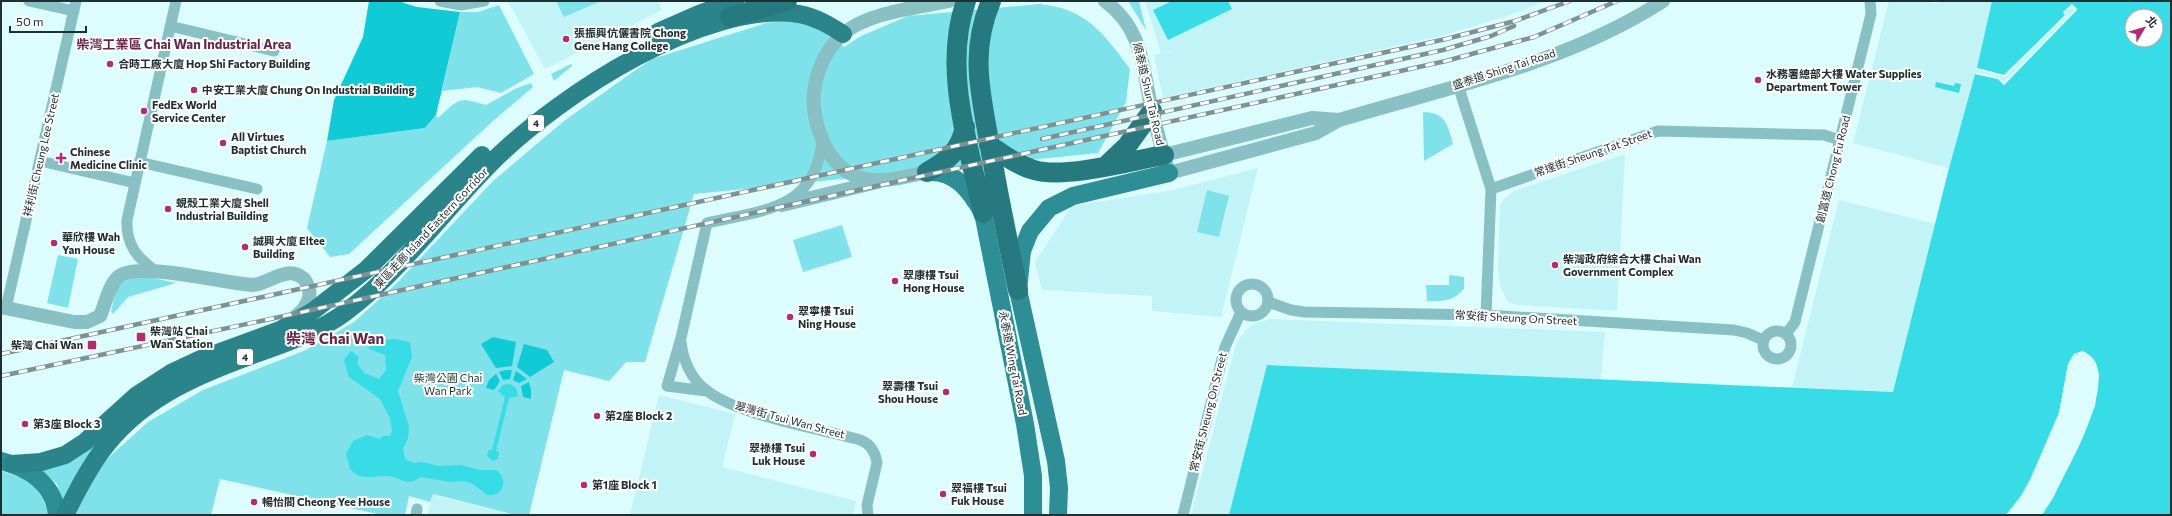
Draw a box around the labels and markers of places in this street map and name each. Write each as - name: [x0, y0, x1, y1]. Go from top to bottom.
- place label: 張振興伉儷書院 Chong Gene Hang College: [574, 26, 686, 52]
- marker: 張振興伉儷書院 Chong Gene Hang College: [561, 34, 571, 44]
- place label: 合時工廠大廈 Hop Shi Factory Building: [118, 57, 310, 70]
- marker: 合時工廠大廈 Hop Shi Factory Building: [105, 59, 115, 69]
- place label: 水務署總部大樓 Water Supplies Department Tower: [1766, 67, 1922, 93]
- marker: 水務署總部大樓 Water Supplies Department Tower: [1753, 75, 1763, 85]
- place label: 中安工業大廈 Chung On Industrial Building: [202, 83, 414, 96]
- marker: 中安工業大廈 Chung On Industrial Building: [189, 85, 199, 95]
- place label: FedEx World Service Center: [152, 98, 226, 124]
- marker: FedEx World Service Center: [139, 106, 149, 116]
- place label: All Virtues Baptist Church: [231, 130, 306, 156]
- marker: All Virtues Baptist Church: [218, 138, 228, 148]
- place label: Chinese Medicine Clinic: [70, 145, 147, 171]
- marker: Chinese Medicine Clinic: [55, 152, 67, 164]
- place label: 蜆殼工業大廈 Shell Industrial Building: [176, 196, 269, 222]
- marker: 蜆殼工業大廈 Shell Industrial Building: [163, 204, 173, 214]
- place label: 華欣樓 Wah Yan House: [62, 230, 120, 256]
- place label: 誠興大廈 Eltee Building: [253, 234, 325, 260]
- marker: 華欣樓 Wah Yan House: [49, 238, 59, 248]
- marker: 誠興大廈 Eltee Building: [240, 242, 250, 252]
- place label: 柴灣政府綜合大樓 Chai Wan Government Complex: [1563, 252, 1701, 278]
- marker: 柴灣政府綜合大樓 Chai Wan Government Complex: [1550, 260, 1560, 270]
- place label: 翠康樓 Tsui Hong House: [903, 268, 965, 294]
- marker: 翠康樓 Tsui Hong House: [890, 276, 900, 286]
- place label: 翠寧樓 Tsui Ning House: [798, 304, 856, 330]
- marker: 翠寧樓 Tsui Ning House: [785, 312, 795, 322]
- place label: 柴灣站 Chai Wan Station: [150, 324, 213, 350]
- marker: 柴灣站 Chai Wan Station: [135, 331, 147, 343]
- place label: 柴灣 Chai Wan: [11, 338, 83, 351]
- marker: 柴灣 Chai Wan: [86, 339, 98, 351]
- place label: 翠壽樓 Tsui Shou House: [878, 379, 938, 405]
- marker: 翠壽樓 Tsui Shou House: [941, 387, 951, 397]
- place label: 第2座 Block 2: [605, 409, 672, 422]
- marker: 第2座 Block 2: [592, 411, 602, 421]
- place label: 第3座 Block 3: [33, 417, 101, 430]
- marker: 第3座 Block 3: [20, 419, 30, 429]
- place label: 翠祿樓 Tsui Luk House: [749, 441, 805, 467]
- marker: 翠祿樓 Tsui Luk House: [808, 449, 818, 459]
- place label: 第1座 Block 1: [592, 478, 657, 491]
- marker: 第1座 Block 1: [579, 480, 589, 490]
- place label: 翠福樓 Tsui Fuk House: [951, 481, 1007, 507]
- marker: 翠福樓 Tsui Fuk House: [938, 489, 948, 499]
- place label: 暢怡閣 Cheong Yee House: [262, 495, 390, 508]
- marker: 暢怡閣 Cheong Yee House: [249, 497, 259, 507]

